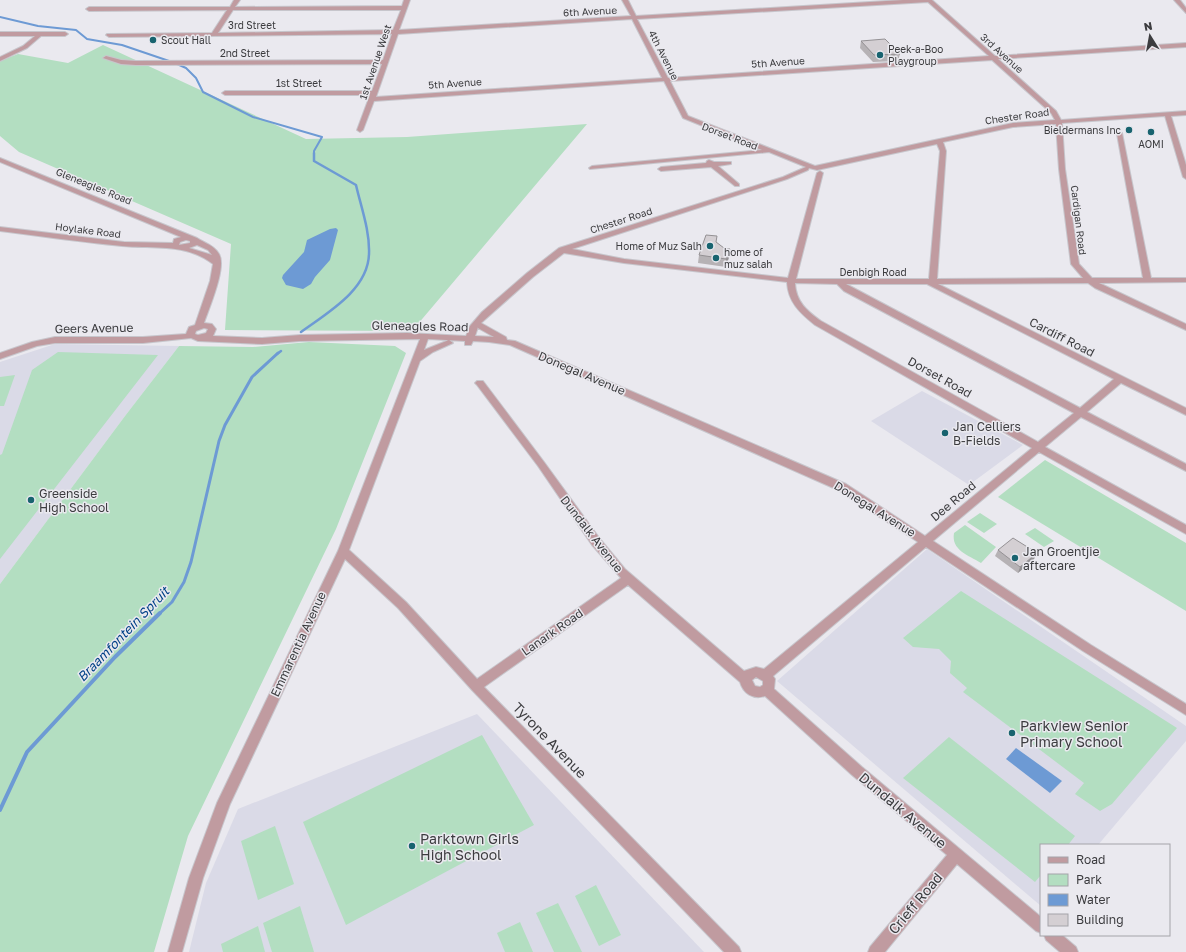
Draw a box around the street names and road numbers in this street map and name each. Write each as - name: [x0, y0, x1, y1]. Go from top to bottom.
- street label: 6th Avenue: [563, 4, 617, 18]
- street label: 3rd Street: [228, 19, 276, 31]
- street label: 1st Avenue West: [357, 23, 393, 101]
- street label: 4th Avenue: [646, 28, 682, 82]
- street label: 3rd Avenue: [978, 31, 1026, 76]
- street label: 2nd Street: [220, 47, 270, 59]
- street label: 5th Avenue: [751, 54, 805, 70]
- street label: 5th Avenue: [428, 75, 482, 91]
- street label: 1st Street: [276, 77, 322, 89]
- street label: Chester Road: [984, 106, 1050, 126]
- street label: Dorset Road: [700, 120, 760, 152]
- street label: Gleneagles Road: [54, 165, 134, 207]
- street label: Cardigan Road: [1069, 185, 1089, 255]
- street label: Chester Road: [588, 204, 654, 236]
- street label: Hoylake Road: [54, 220, 122, 240]
- street label: Denbigh Road: [839, 266, 907, 278]
- street label: Cardiff Road: [1027, 314, 1097, 360]
- street label: Gleneagles Road: [371, 318, 469, 334]
- street label: Geers Avenue: [54, 320, 134, 336]
- street label: Donegal Avenue: [536, 348, 628, 398]
- street label: Dorset Road: [905, 353, 975, 401]
- street label: Donegal Avenue: [831, 478, 919, 540]
- street label: Dee Road: [927, 478, 979, 524]
- street label: Dundalk Avenue: [557, 493, 627, 575]
- street label: Emmarentia Avenue: [267, 589, 329, 699]
- street label: Lanark Road: [518, 605, 586, 659]
- street label: Tyrone Avenue: [510, 699, 590, 781]
- street label: Dundalk Avenue: [856, 769, 950, 851]
- street label: Crieff Road: [884, 869, 946, 937]

